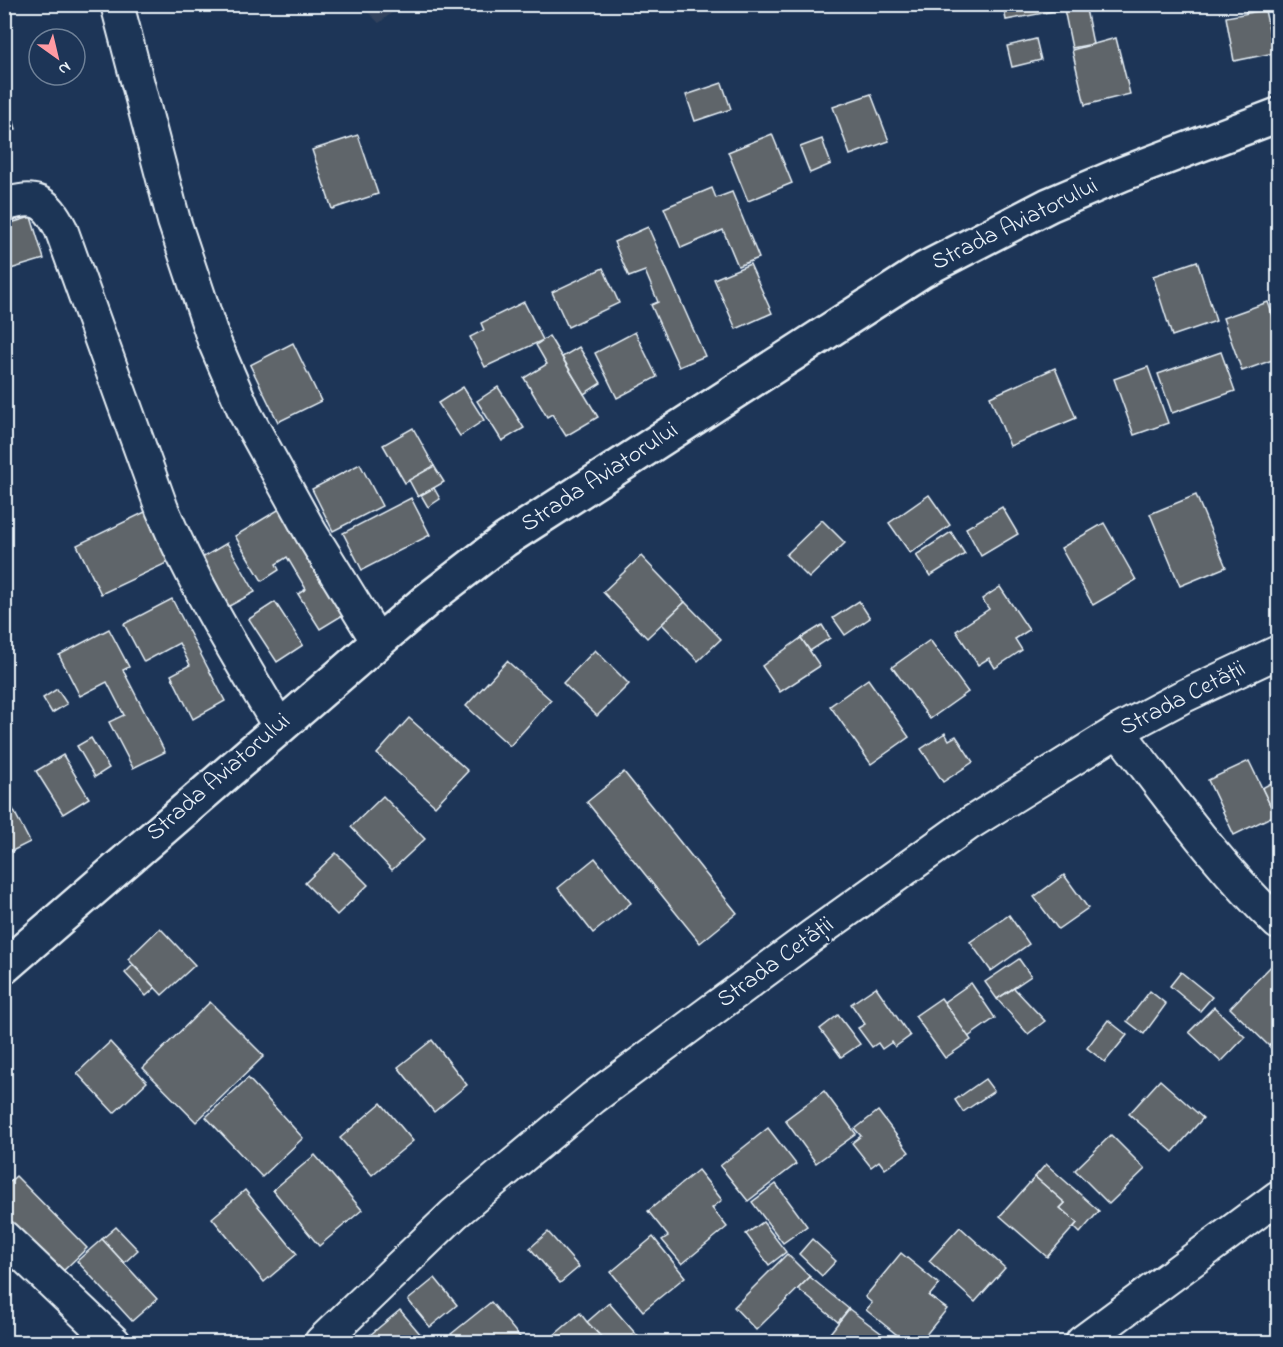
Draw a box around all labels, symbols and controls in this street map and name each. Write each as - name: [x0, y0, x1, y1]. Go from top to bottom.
- north arrow: [27, 27, 87, 87]
- text: N: [53, 55, 75, 81]
- street label: Strada Aviatorului: [926, 170, 1104, 280]
- street label: Strada Aviatorului: [514, 414, 686, 542]
- street label: Strada Cetății: [1114, 652, 1252, 746]
- street label: Strada Aviatorului: [139, 705, 299, 851]
- street label: Strada Cetății: [710, 909, 842, 1017]

